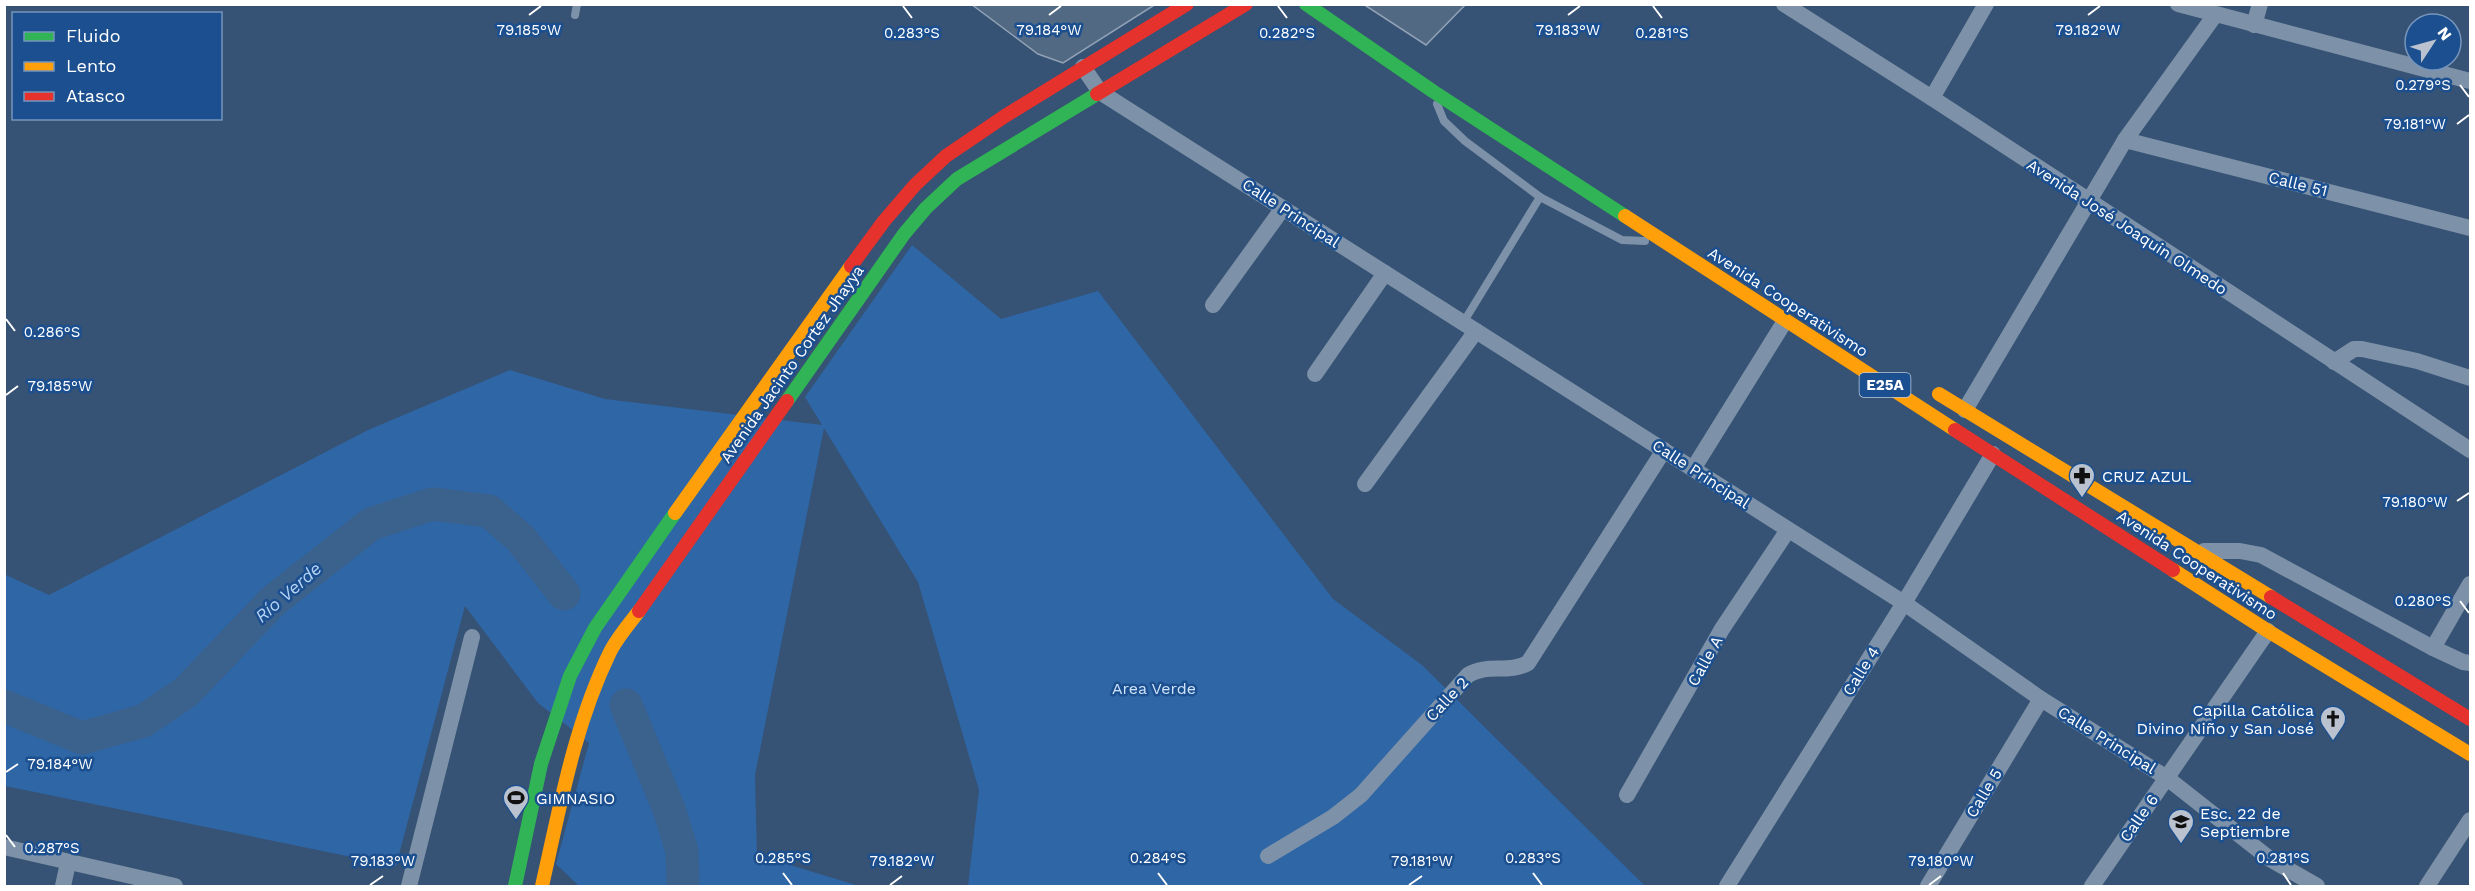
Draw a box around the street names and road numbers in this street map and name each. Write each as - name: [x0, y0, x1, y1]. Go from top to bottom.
- street label: Avenida José Joaquin Olmedo: [2023, 155, 2231, 299]
- street label: Calle 51: [2267, 168, 2329, 200]
- street label: Calle Principal: [1239, 174, 1343, 252]
- street label: Avenida Cooperativismo: [1704, 243, 1872, 361]
- street label: Avenida Jacinto Cortez Jhayya: [716, 261, 868, 467]
- road number: E25A: [1860, 373, 1910, 397]
- street label: Calle Principal: [1649, 435, 1753, 513]
- street label: Avenida Cooperativismo: [2113, 506, 2281, 624]
- street label: Calle A: [1683, 632, 1727, 689]
- street label: Calle 4: [1839, 643, 1884, 699]
- street label: Calle 2: [1422, 673, 1472, 725]
- street label: Calle Principal: [2054, 702, 2160, 778]
- street label: Calle 5: [1962, 765, 2006, 821]
- street label: Calle 6: [2116, 790, 2162, 846]

